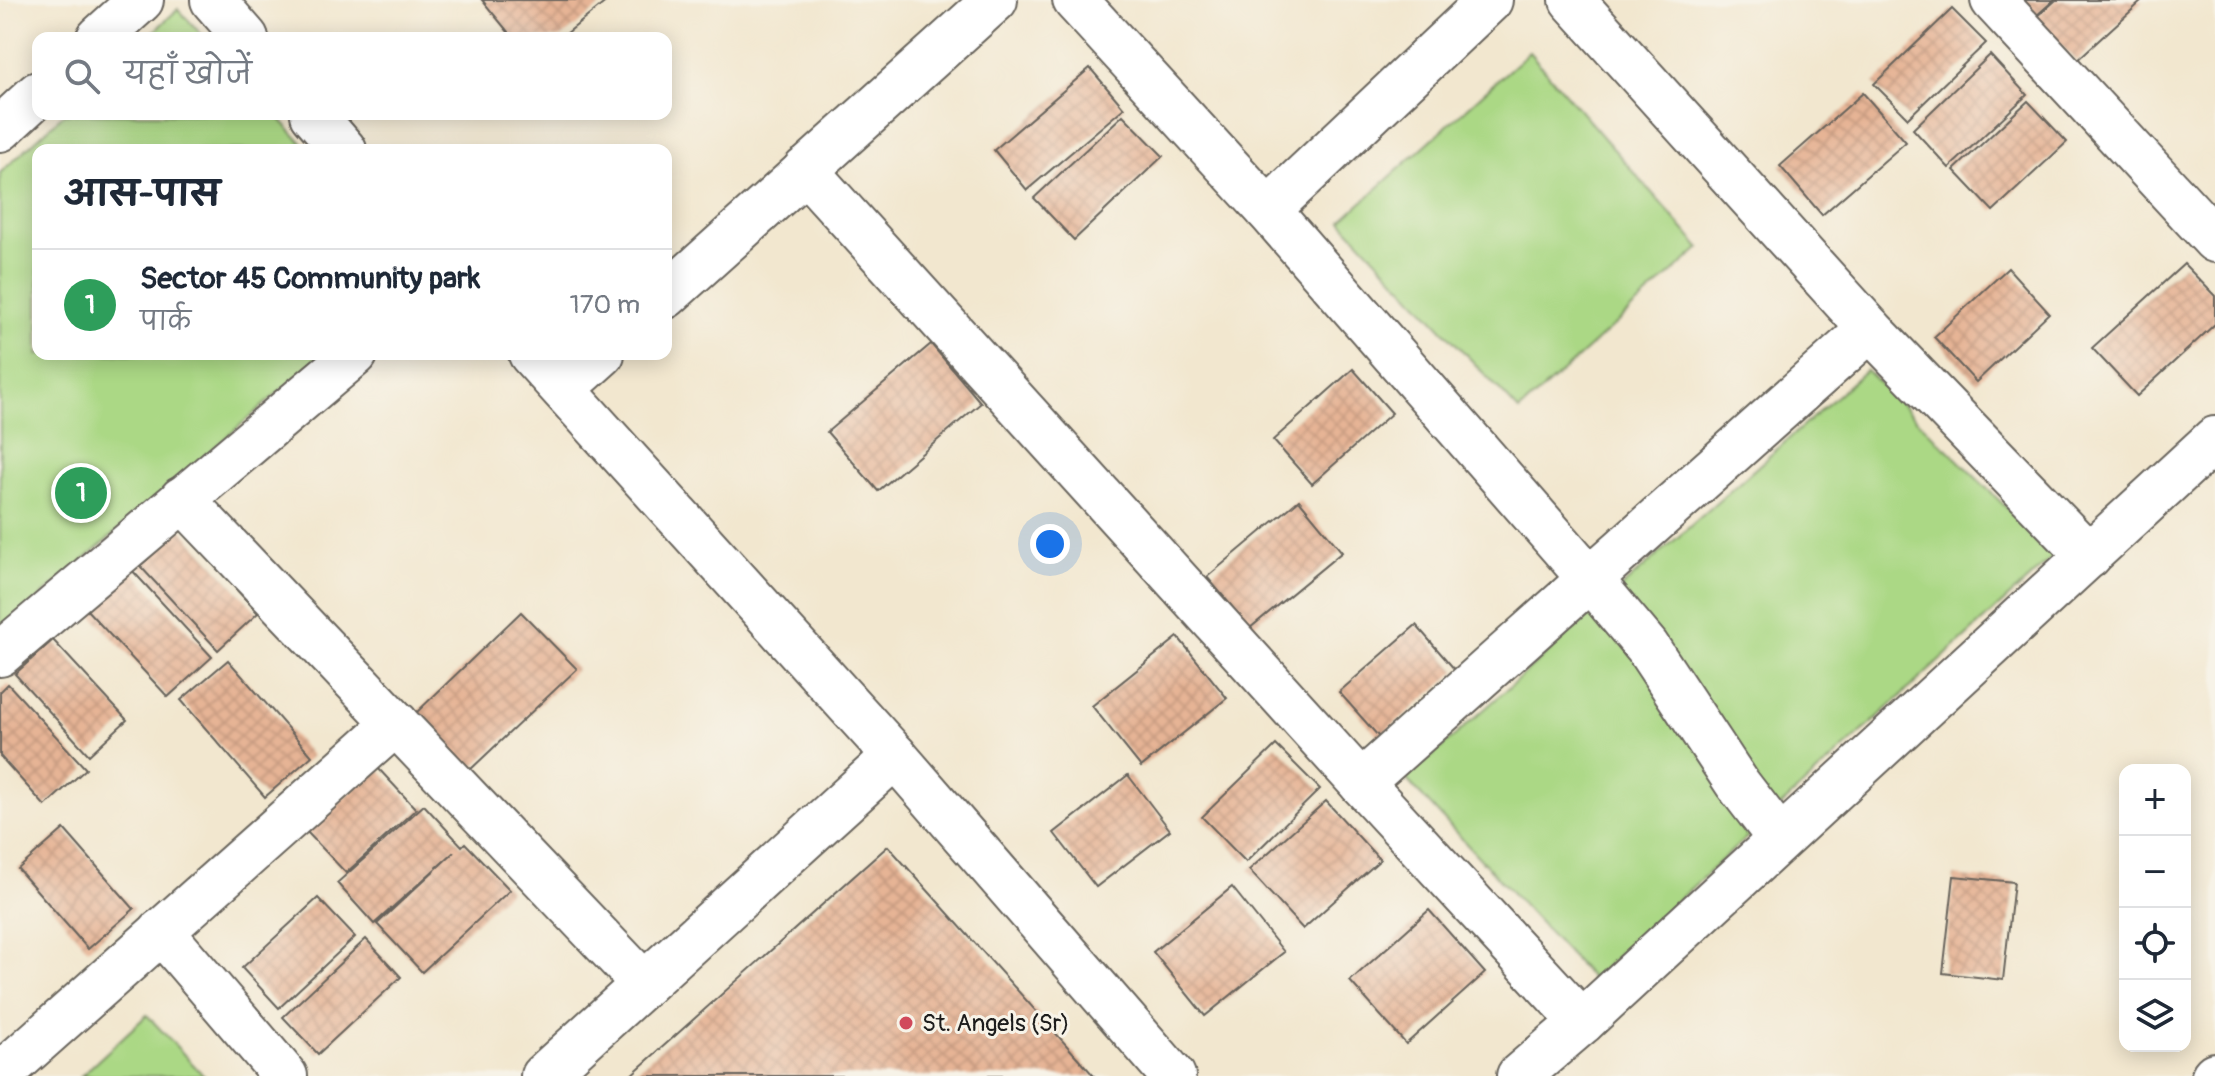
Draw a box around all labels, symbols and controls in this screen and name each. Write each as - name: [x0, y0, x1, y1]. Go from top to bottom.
- search box: [32, 32, 672, 120]
- icon: search: [60, 54, 104, 98]
- text: यहाँ खोजें: [124, 56, 252, 93]
- text: आस-पास: [64, 173, 220, 216]
- text: Sector 45 Community park: [140, 260, 480, 297]
- text: 1: [85, 289, 95, 321]
- text: 170 m: [570, 289, 640, 321]
- text: पार्क: [140, 306, 191, 338]
- pin: 1: [55, 463, 107, 523]
- your location: [1030, 524, 1070, 564]
- map controls: [2119, 764, 2191, 1052]
- button: +: [2119, 764, 2191, 836]
- button: −: [2119, 836, 2191, 908]
- button: locate: [2119, 908, 2191, 980]
- button: layers: [2119, 980, 2191, 1052]
- place label: St. Angels (Sr): [922, 1009, 1069, 1038]
- marker: St. Angels (Sr): [897, 1014, 915, 1032]

